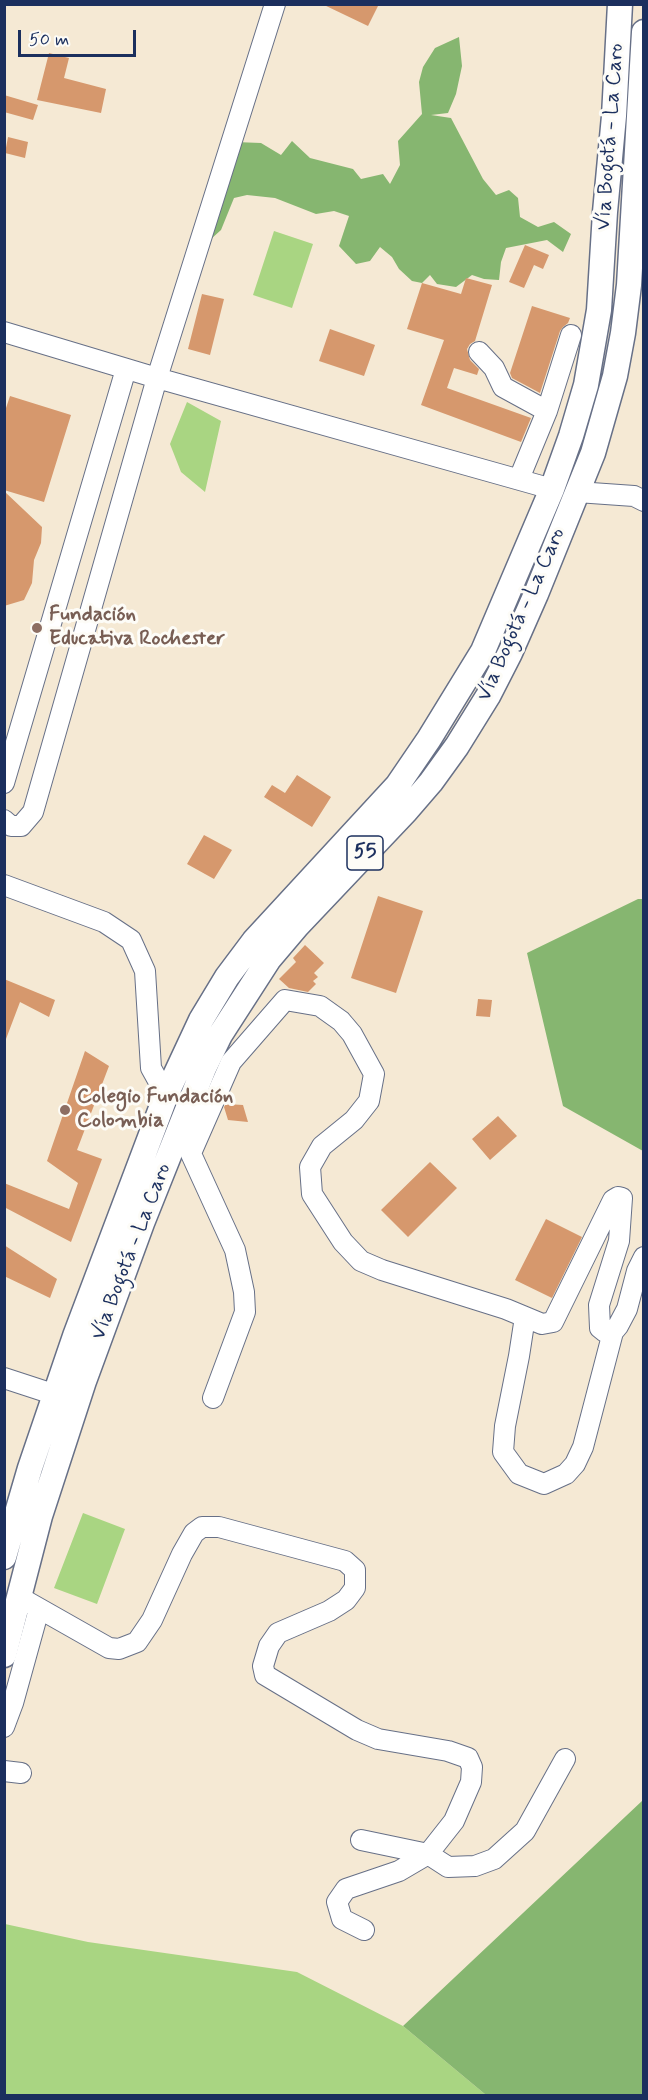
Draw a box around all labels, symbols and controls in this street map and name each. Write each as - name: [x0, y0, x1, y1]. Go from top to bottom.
- scale bar: [21, 18, 140, 56]
- text: 50 m: [29, 28, 69, 52]
- street label: Vía Bogotá - La Caro: [592, 43, 630, 231]
- street label: Vía Bogotá - La Caro: [472, 524, 572, 706]
- place label: Fundación Educativa Rochester: [49, 603, 225, 653]
- marker: Fundación Educativa Rochester: [30, 621, 44, 635]
- road number: 55: [347, 836, 383, 870]
- place label: Colegio Fundación Colombia: [77, 1085, 233, 1135]
- marker: Colegio Fundación Colombia: [58, 1103, 72, 1117]
- street label: Vía Bogotá - La Caro: [87, 1160, 177, 1344]

